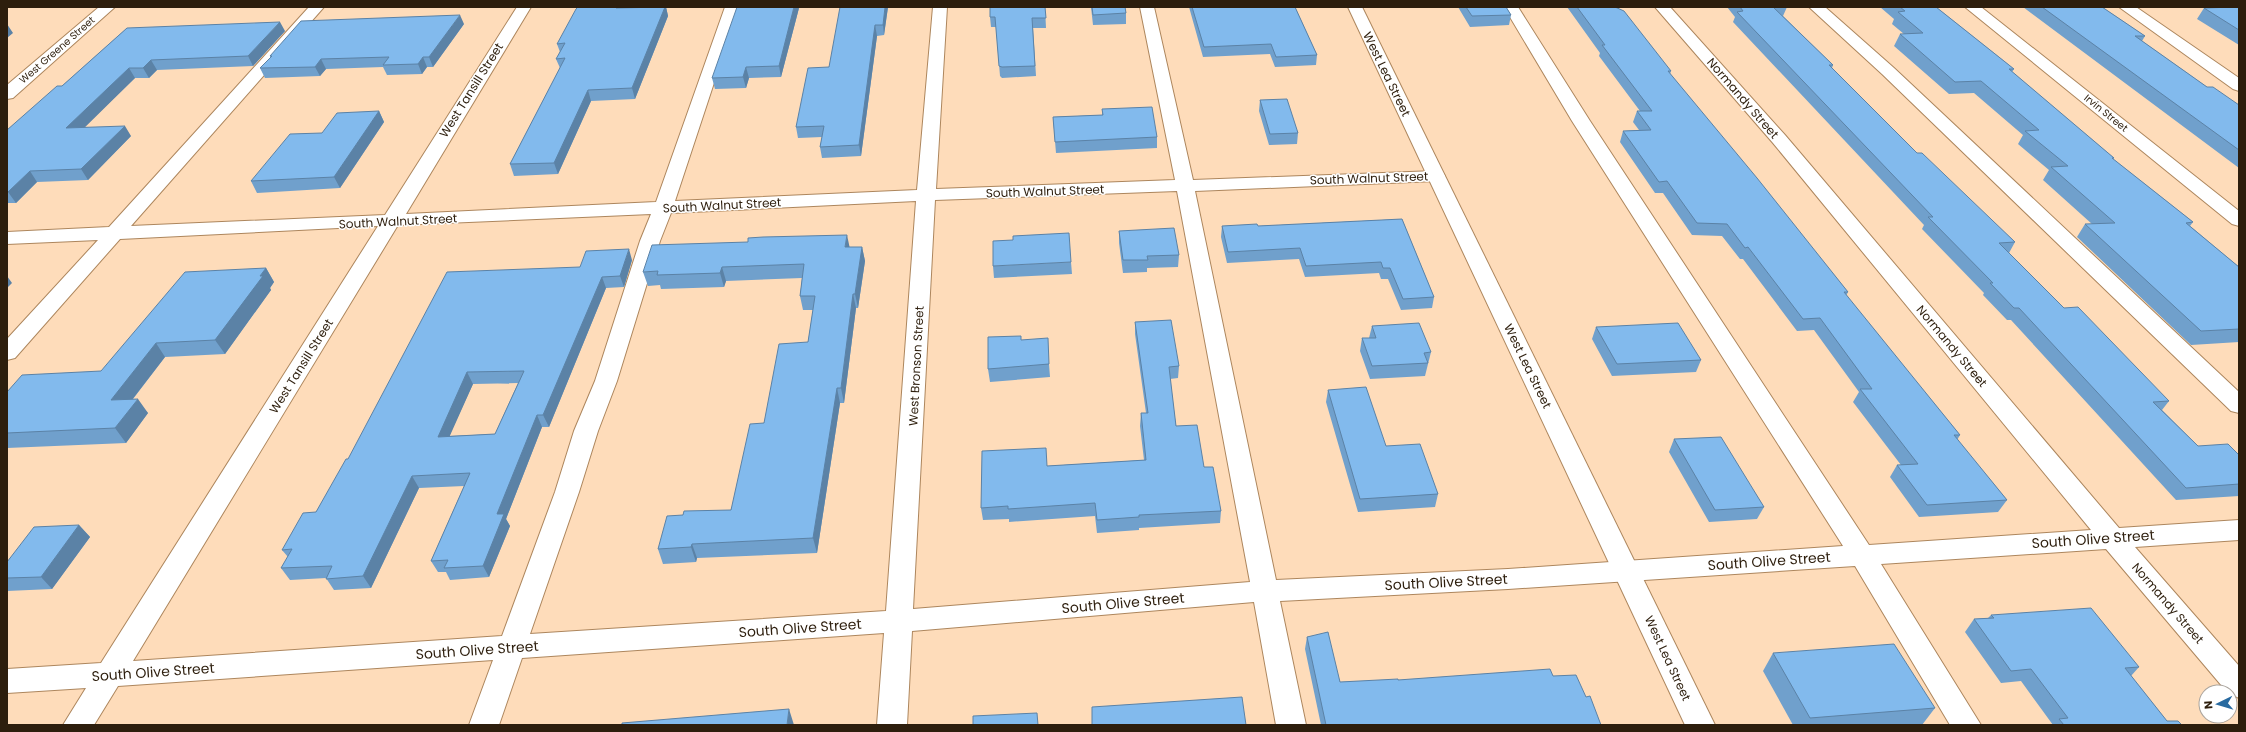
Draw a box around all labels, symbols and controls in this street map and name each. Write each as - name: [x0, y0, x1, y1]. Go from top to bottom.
- street label: West Greene Street: [16, 13, 98, 87]
- street label: West Lea Street: [1359, 29, 1415, 119]
- street label: West Tansill Street: [435, 39, 507, 141]
- street label: Normandy Street: [1703, 54, 1783, 142]
- street label: Irvin Street: [2081, 91, 2131, 136]
- street label: South Walnut Street: [1309, 167, 1429, 189]
- street label: South Walnut Street: [985, 180, 1105, 202]
- street label: South Walnut Street: [662, 193, 782, 217]
- street label: South Walnut Street: [338, 209, 458, 233]
- street label: Normandy Street: [1913, 301, 1991, 391]
- street label: West Bronson Street: [904, 306, 928, 426]
- street label: West Tansill Street: [265, 315, 337, 417]
- street label: West Lea Street: [1500, 321, 1556, 411]
- street label: South Olive Street: [2031, 525, 2155, 553]
- street label: South Olive Street: [1707, 547, 1831, 575]
- street label: Normandy Street: [2128, 559, 2208, 647]
- street label: South Olive Street: [1384, 569, 1508, 595]
- street label: South Olive Street: [1061, 588, 1185, 618]
- street label: West Lea Street: [1641, 613, 1695, 703]
- street label: South Olive Street: [738, 614, 862, 642]
- street label: South Olive Street: [415, 636, 539, 664]
- street label: South Olive Street: [91, 658, 215, 686]
- north arrow: [2198, 684, 2238, 724]
- text: N: [2200, 700, 2216, 710]

